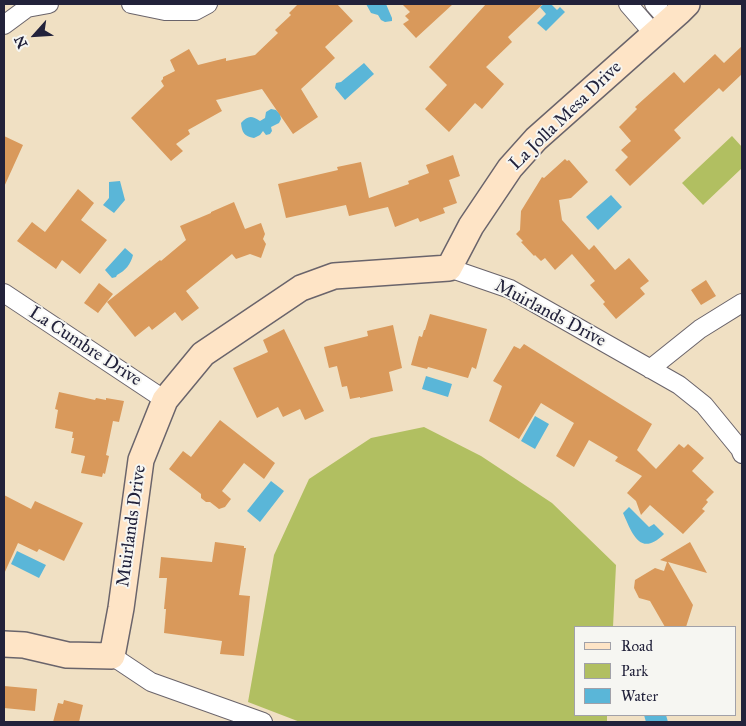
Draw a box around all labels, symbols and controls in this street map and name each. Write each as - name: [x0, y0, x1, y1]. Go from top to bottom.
- north arrow: [10, 10, 60, 60]
- text: N: [11, 33, 31, 51]
- street label: La Jolla Mesa Drive: [505, 57, 627, 175]
- street label: Muirlands Drive: [491, 276, 609, 352]
- street label: La Cumbre Drive: [25, 303, 145, 391]
- street label: Muirlands Drive: [113, 464, 151, 588]
- legend: [574, 626, 736, 716]
- text: Road: [621, 637, 653, 655]
- text: Park: [621, 662, 648, 680]
- text: Water: [621, 687, 658, 705]

